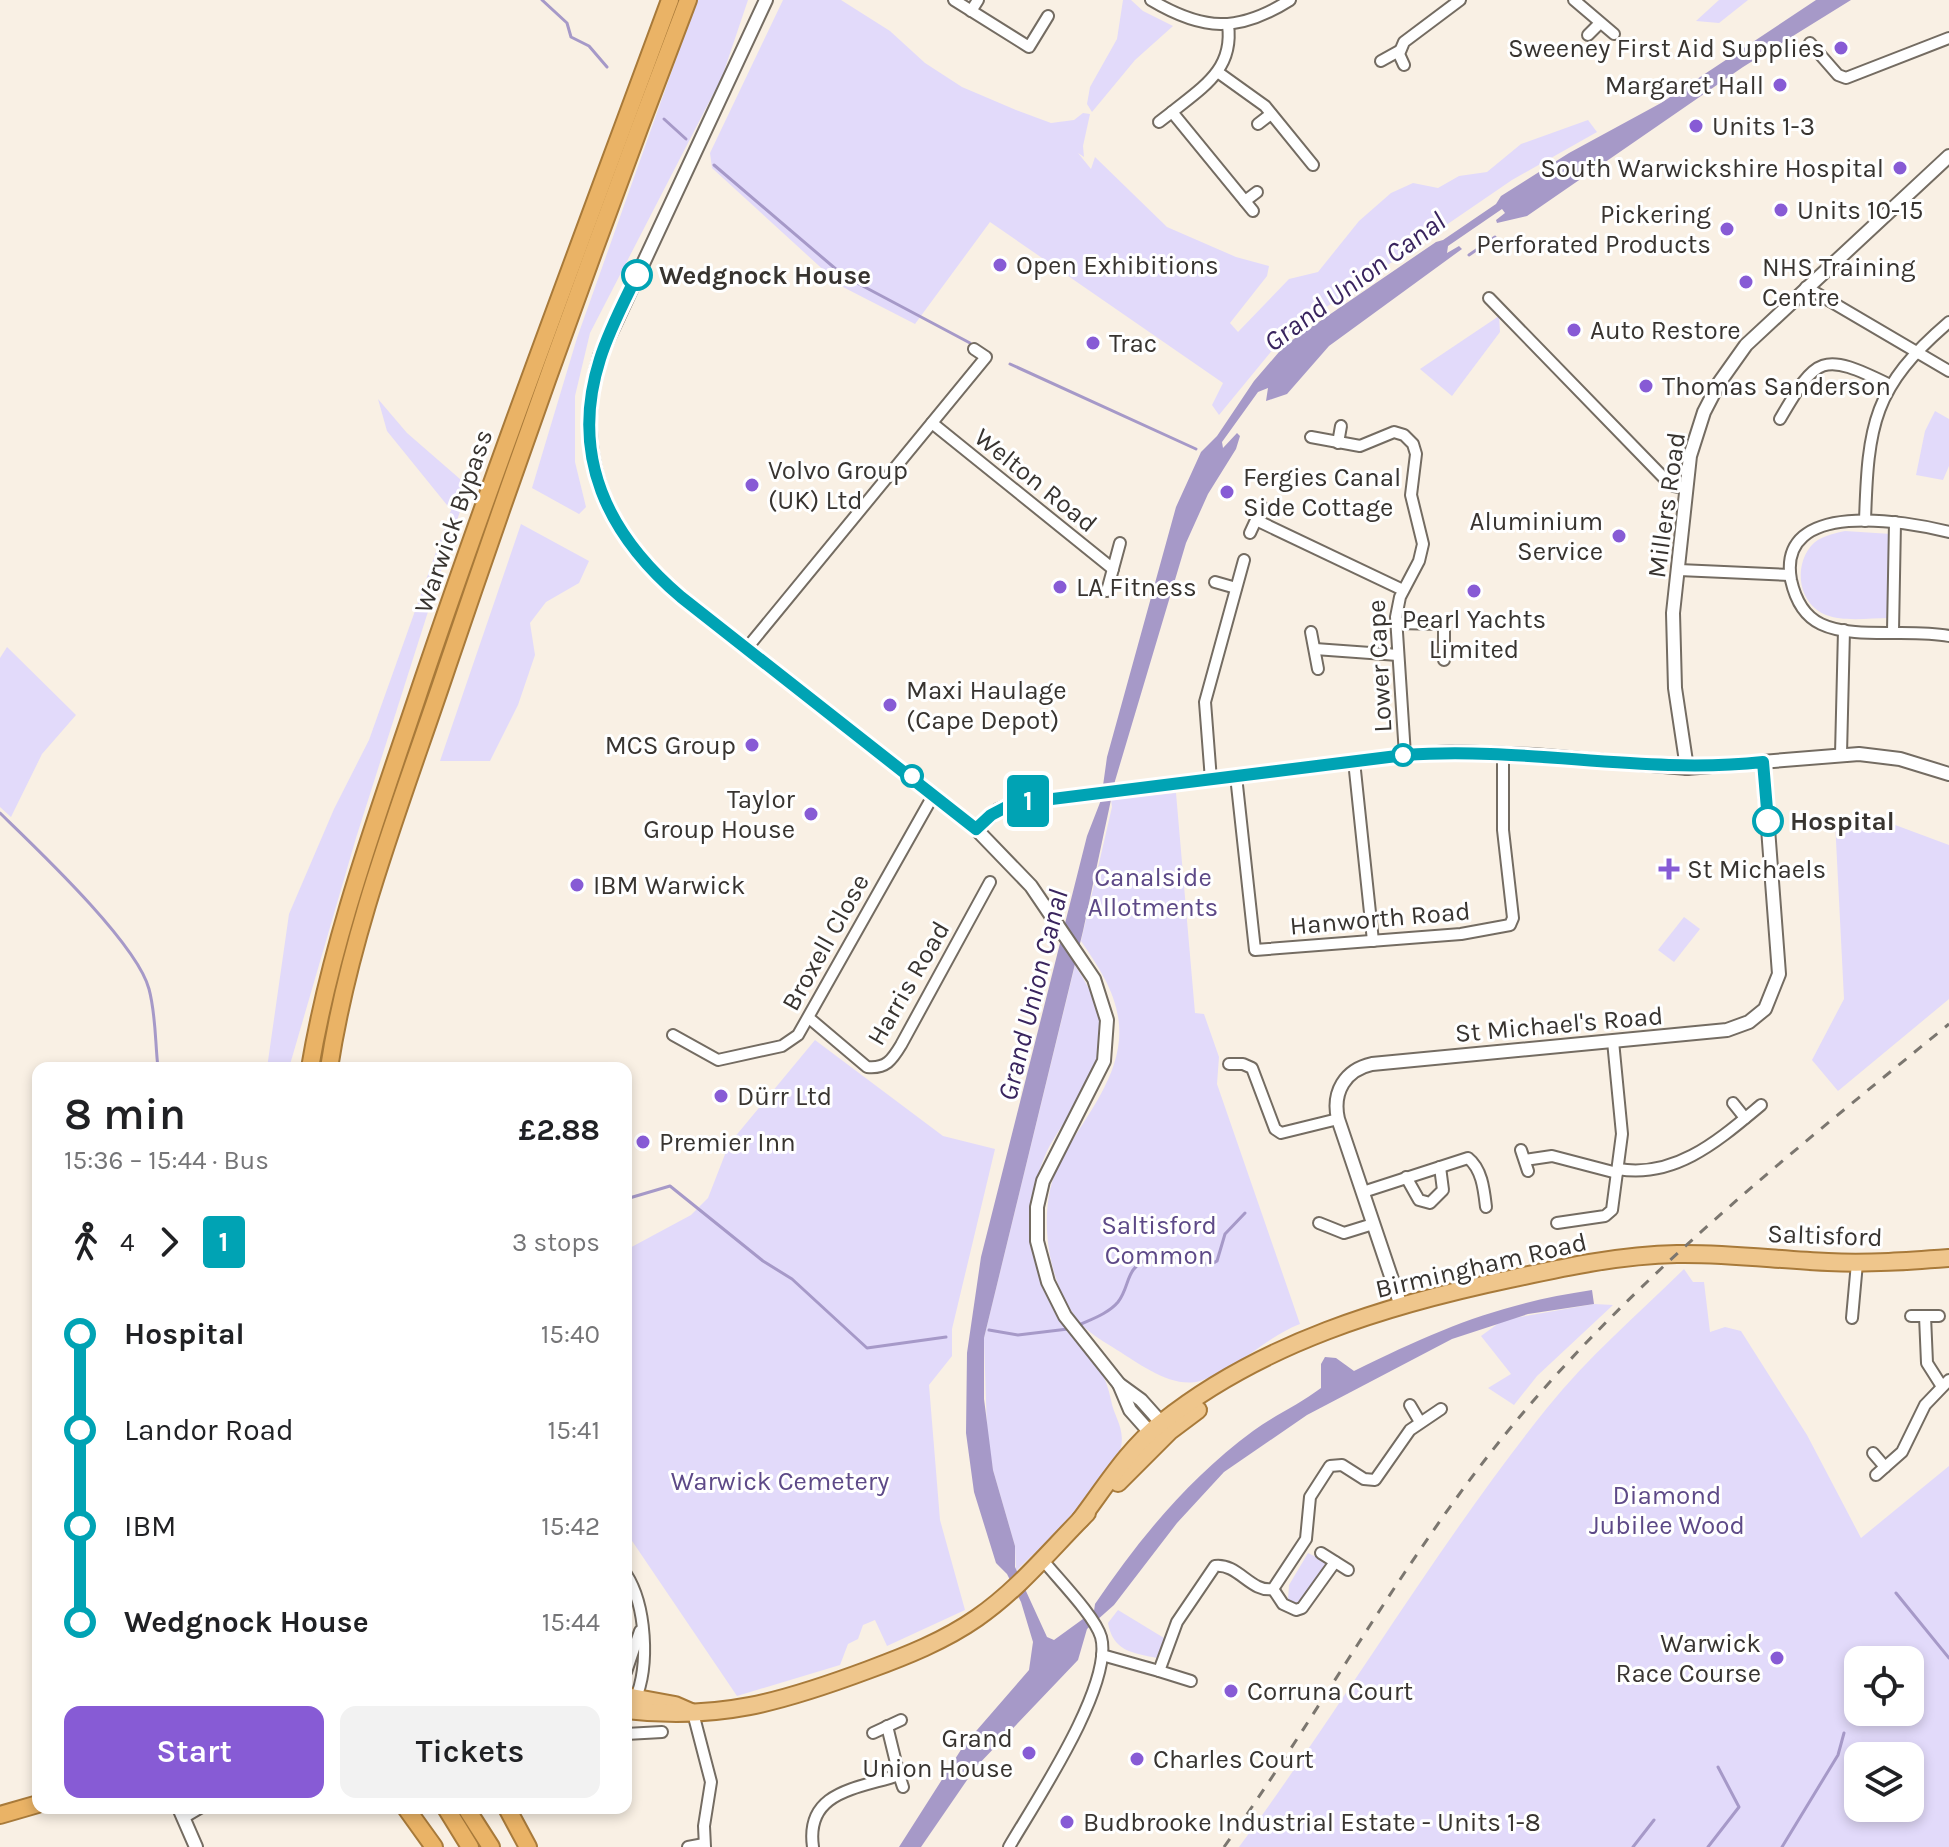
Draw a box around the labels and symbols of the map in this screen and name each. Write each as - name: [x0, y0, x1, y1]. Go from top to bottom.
- place label: Sweeney First Aid Supplies: [1508, 33, 1825, 64]
- marker: Sweeney First Aid Supplies: [1832, 39, 1850, 57]
- place label: Margaret Hall: [1605, 70, 1764, 101]
- marker: Margaret Hall: [1771, 76, 1789, 94]
- place label: Units 1-3: [1712, 111, 1815, 142]
- marker: Units 1-3: [1687, 117, 1705, 135]
- place label: South Warwickshire Hospital: [1540, 153, 1884, 184]
- marker: South Warwickshire Hospital: [1891, 159, 1909, 177]
- place label: Units 10-15: [1797, 195, 1923, 226]
- place label: Pickering Perforated Products: [1476, 199, 1711, 260]
- marker: Units 10-15: [1772, 201, 1790, 219]
- water label: Grand Union Canal: [1257, 205, 1451, 358]
- marker: Pickering Perforated Products: [1718, 220, 1736, 238]
- place label: Open Exhibitions: [1016, 250, 1219, 281]
- place label: NHS Training Centre: [1762, 252, 1916, 313]
- marker: Open Exhibitions: [991, 256, 1009, 274]
- marker: Wedgnock House: [622, 260, 652, 290]
- place label: Wedgnock House: [659, 260, 871, 291]
- marker: NHS Training Centre: [1737, 273, 1755, 291]
- place label: Auto Restore: [1590, 315, 1741, 346]
- marker: Auto Restore: [1565, 321, 1583, 339]
- place label: Trac: [1109, 328, 1157, 359]
- marker: Trac: [1084, 334, 1102, 352]
- place label: Thomas Sanderson: [1662, 371, 1891, 402]
- marker: Thomas Sanderson: [1637, 377, 1655, 395]
- street label: Welton Road: [968, 422, 1103, 539]
- street label: Warwick Bypass: [408, 425, 499, 617]
- street label: Millers Road: [1641, 430, 1692, 580]
- place label: Volvo Group (UK) Ltd: [768, 455, 908, 516]
- place label: Fergies Canal Side Cottage: [1243, 462, 1401, 523]
- marker: Volvo Group (UK) Ltd: [743, 476, 761, 494]
- marker: Fergies Canal Side Cottage: [1218, 483, 1236, 501]
- place label: Aluminium Service: [1469, 506, 1603, 567]
- marker: Aluminium Service: [1610, 527, 1628, 545]
- place label: LA Fitness: [1076, 572, 1197, 603]
- marker: LA Fitness: [1051, 578, 1069, 596]
- marker: Pearl Yachts Limited: [1465, 582, 1483, 600]
- street label: Lower Cape: [1361, 599, 1398, 733]
- place label: Pearl Yachts Limited: [1402, 604, 1546, 665]
- place label: Maxi Haulage (Cape Depot): [906, 675, 1067, 736]
- marker: Maxi Haulage (Cape Depot): [881, 696, 899, 714]
- place label: MCS Group: [605, 730, 736, 761]
- marker: MCS Group: [743, 736, 761, 754]
- unlabelled marker: [1392, 744, 1414, 766]
- unlabelled marker: [901, 765, 923, 787]
- line badge: 1: [1002, 775, 1054, 827]
- place label: Taylor Group House: [643, 784, 796, 845]
- marker: Taylor Group House: [802, 805, 820, 823]
- marker: Hospital: [1753, 806, 1783, 836]
- place label: Hospital: [1790, 806, 1895, 837]
- place label: St Michaels: [1687, 854, 1826, 885]
- marker: St Michaels: [1658, 858, 1680, 880]
- park label: Canalside Allotments: [1088, 862, 1218, 923]
- street label: Broxell Close: [775, 868, 876, 1016]
- place label: IBM Warwick: [593, 870, 745, 901]
- marker: IBM Warwick: [568, 876, 586, 894]
- water label: Grand Union Canal: [990, 886, 1075, 1104]
- street label: Hanworth Road: [1288, 895, 1472, 942]
- street label: Harris Road: [861, 916, 956, 1051]
- street label: St Michael's Road: [1454, 1000, 1664, 1049]
- place label: Dürr Ltd: [737, 1081, 832, 1112]
- marker: Dürr Ltd: [712, 1087, 730, 1105]
- place label: Premier Inn: [659, 1127, 796, 1158]
- marker: Premier Inn: [634, 1133, 652, 1151]
- park label: Saltisford Common: [1101, 1210, 1217, 1271]
- street label: Saltisford: [1767, 1218, 1883, 1253]
- street label: Birmingham Road: [1372, 1226, 1590, 1305]
- park label: Warwick Cemetery: [671, 1466, 889, 1497]
- park label: Diamond Jubilee Wood: [1589, 1480, 1745, 1541]
- place label: Warwick Race Course: [1616, 1628, 1761, 1689]
- marker: Warwick Race Course: [1768, 1649, 1786, 1667]
- place label: Corruna Court: [1247, 1676, 1413, 1707]
- marker: Corruna Court: [1222, 1682, 1240, 1700]
- place label: Grand Union House: [862, 1723, 1013, 1784]
- marker: Grand Union House: [1020, 1744, 1038, 1762]
- place label: Charles Court: [1153, 1744, 1314, 1775]
- marker: Charles Court: [1128, 1750, 1146, 1768]
- place label: Budbrooke Industrial Estate - Units 1-8: [1083, 1807, 1541, 1838]
- marker: Budbrooke Industrial Estate - Units 1-8: [1058, 1813, 1076, 1831]

